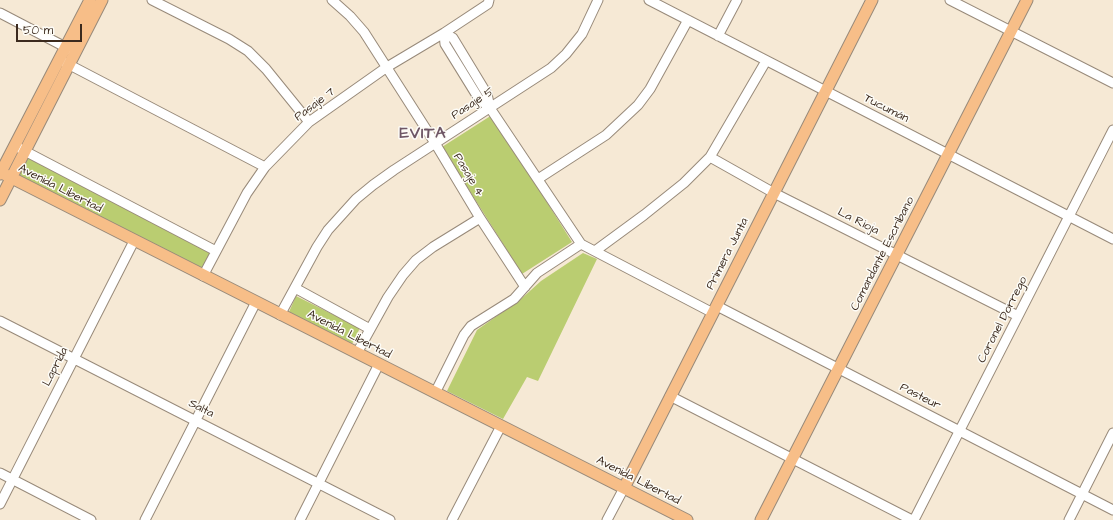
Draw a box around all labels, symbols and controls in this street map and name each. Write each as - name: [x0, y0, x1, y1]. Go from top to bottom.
- scale bar: [18, 16, 84, 42]
- text: 50 m: [23, 22, 53, 39]
- street label: Pasaje 7: [292, 85, 338, 125]
- street label: Pasaje 5: [449, 85, 497, 123]
- street label: Tucumán: [861, 92, 911, 126]
- district label: EVITA: [399, 125, 447, 145]
- street label: Pasaje 4: [450, 151, 486, 199]
- street label: Avenida Libertad: [16, 162, 104, 216]
- street label: Comandante Escribano: [848, 195, 918, 313]
- street label: La Rioja: [835, 205, 881, 239]
- street label: Primera Junta: [704, 216, 752, 292]
- street label: Coronel Dorrego: [975, 274, 1031, 366]
- street label: Avenida Libertad: [305, 308, 393, 362]
- street label: Laprida: [40, 345, 72, 389]
- street label: Pasteur: [897, 381, 943, 413]
- street label: Salta: [186, 397, 216, 421]
- street label: Avenida Libertad: [594, 454, 682, 508]

